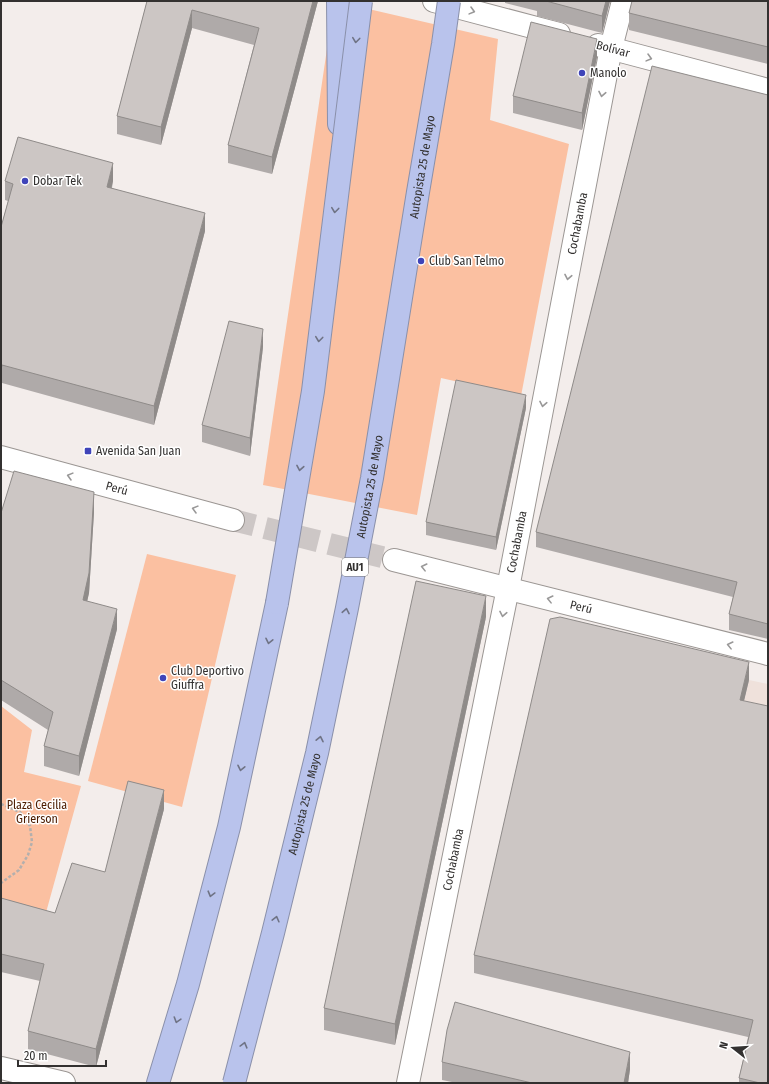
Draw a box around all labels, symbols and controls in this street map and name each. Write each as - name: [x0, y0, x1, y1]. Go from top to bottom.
- one-way arrow: [468, 6, 475, 15]
- one-way arrow: [352, 37, 361, 43]
- street label: Bolívar: [595, 38, 632, 60]
- one-way arrow: [646, 54, 652, 62]
- place label: Manolo: [590, 66, 626, 80]
- marker: Manolo: [577, 68, 587, 78]
- one-way arrow: [599, 91, 607, 97]
- street label: Autopista 25 de Mayo: [407, 114, 438, 219]
- place label: Dobar Tek: [33, 174, 82, 188]
- marker: Dobar Tek: [20, 176, 30, 186]
- street label: Cochabamba: [565, 191, 590, 256]
- one-way arrow: [330, 207, 339, 213]
- place label: Club San Telmo: [429, 254, 504, 268]
- marker: Club San Telmo: [416, 256, 426, 266]
- one-way arrow: [564, 273, 572, 280]
- one-way arrow: [315, 336, 324, 342]
- one-way arrow: [540, 401, 548, 407]
- street label: Autopista 25 de Mayo: [354, 434, 386, 539]
- place label: Avenida San Juan: [96, 444, 181, 458]
- marker: Avenida San Juan: [83, 446, 93, 456]
- one-way arrow: [296, 465, 304, 471]
- one-way arrow: [67, 472, 73, 480]
- street label: Perú: [104, 479, 129, 498]
- one-way arrow: [192, 506, 199, 514]
- street label: Cochabamba: [504, 509, 530, 574]
- road number: AU1: [342, 558, 368, 576]
- one-way arrow: [421, 564, 427, 572]
- one-way arrow: [547, 595, 554, 604]
- street label: Perú: [569, 598, 594, 617]
- one-way arrow: [342, 608, 350, 614]
- one-way arrow: [499, 611, 508, 618]
- one-way arrow: [265, 638, 273, 644]
- one-way arrow: [727, 641, 733, 649]
- place label: Club Deportivo Giuffra: [171, 664, 244, 692]
- marker: Club Deportivo Giuffra: [158, 673, 168, 683]
- one-way arrow: [315, 735, 323, 742]
- street label: Autopista 25 de Mayo: [285, 751, 324, 856]
- one-way arrow: [238, 765, 246, 771]
- park label: Plaza Cecilia Grierson: [7, 798, 67, 826]
- street label: Cochabamba: [440, 827, 466, 892]
- one-way arrow: [207, 891, 216, 898]
- one-way arrow: [272, 916, 280, 923]
- one-way arrow: [173, 1016, 182, 1023]
- north arrow: [713, 1028, 753, 1068]
- text: N: [717, 1040, 731, 1050]
- scale bar: [18, 1042, 106, 1068]
- one-way arrow: [239, 1042, 247, 1049]
- text: 20 m: [24, 1049, 48, 1063]

